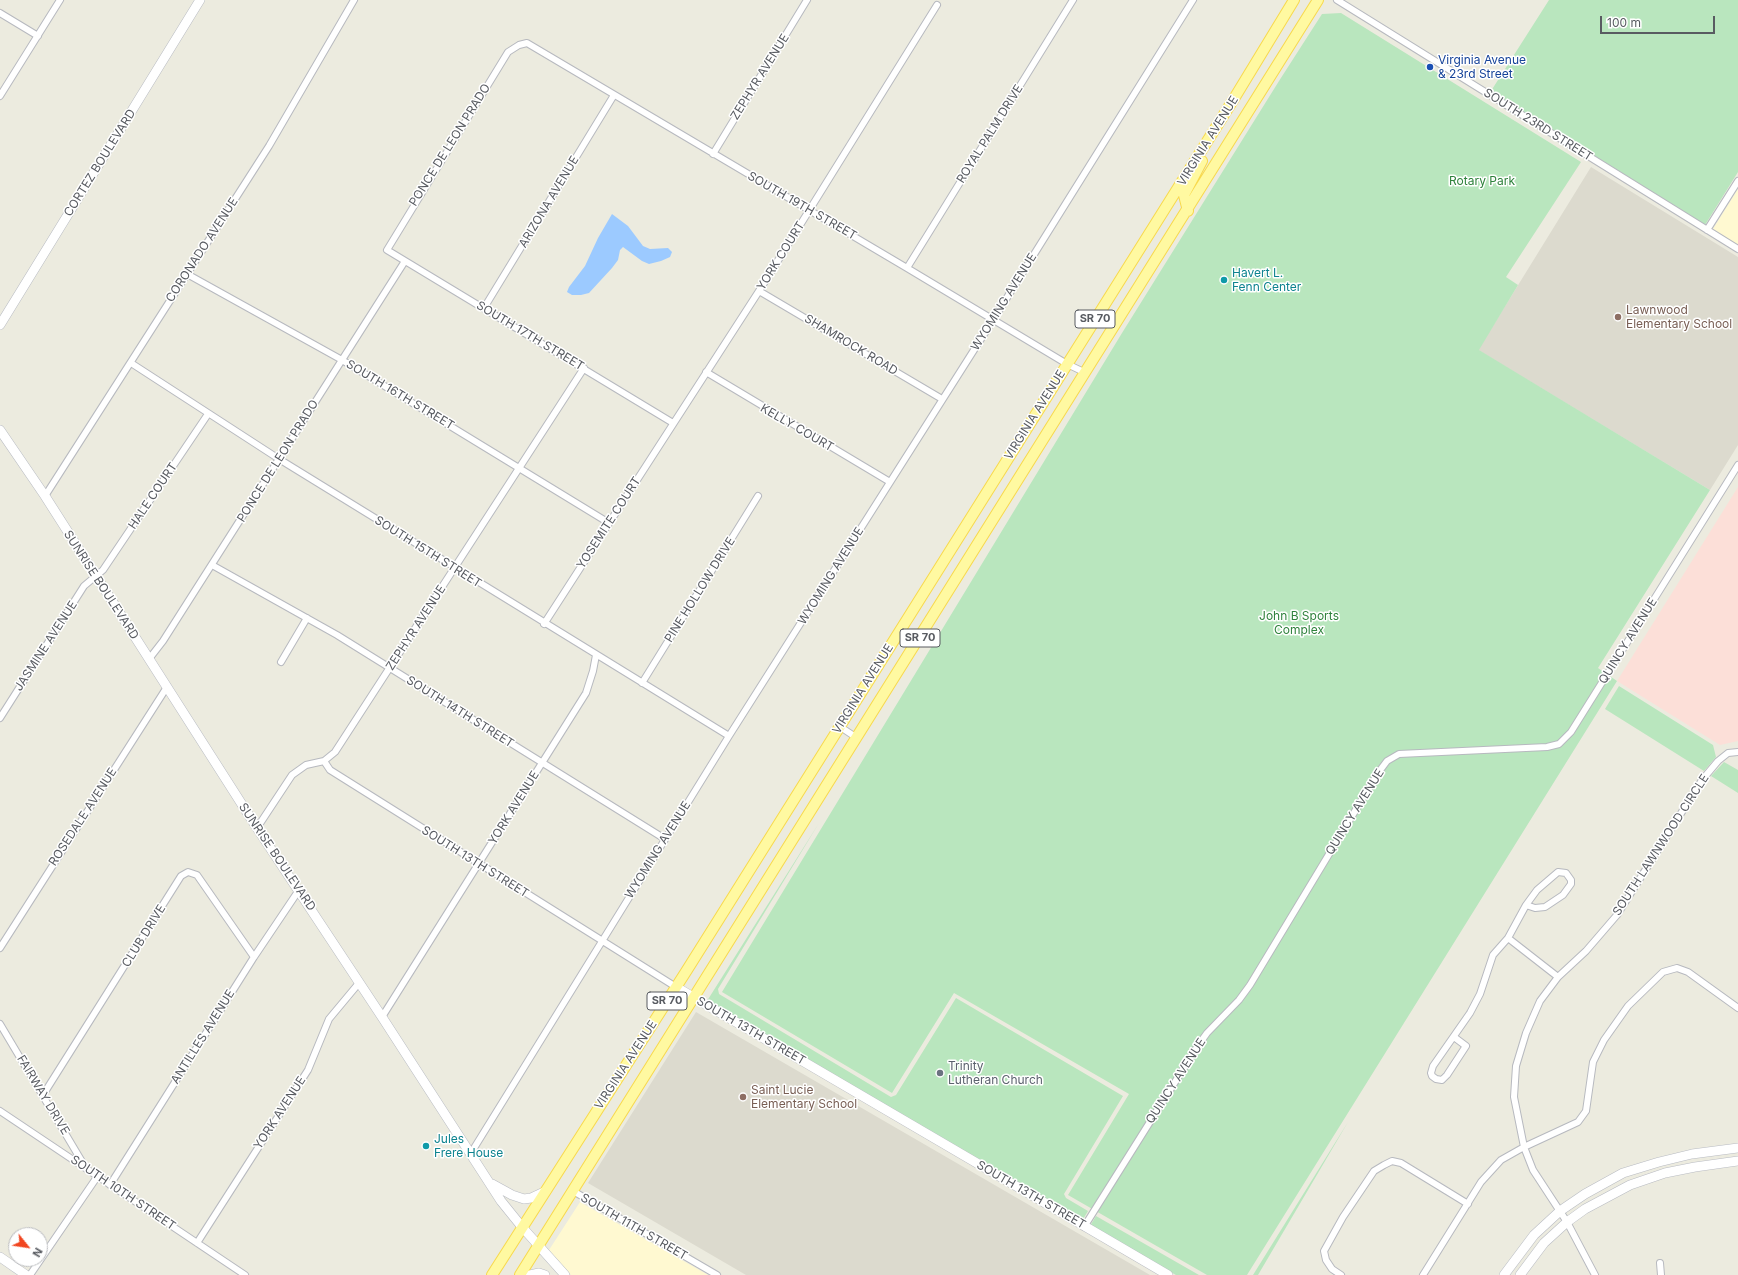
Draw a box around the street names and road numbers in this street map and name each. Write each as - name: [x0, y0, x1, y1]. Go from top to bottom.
- street label: ZEPHYR AVENUE: [728, 31, 792, 123]
- street label: PONCE DE LEON PRADO: [406, 81, 494, 209]
- street label: ROYAL PALM DRIVE: [954, 82, 1026, 186]
- street label: SOUTH 23RD STREET: [1481, 86, 1595, 164]
- street label: VIRGINIA AVENUE: [1174, 93, 1242, 189]
- street label: CORTEZ BOULEVARD: [61, 107, 139, 219]
- street label: ARIZONA AVENUE: [516, 154, 582, 250]
- street label: SOUTH 19TH STREET: [745, 169, 859, 243]
- street label: CORONADO AVENUE: [163, 195, 241, 305]
- street label: YORK COURT: [754, 219, 808, 293]
- street label: WYOMING AVENUE: [968, 251, 1040, 353]
- street label: SOUTH 17TH STREET: [474, 298, 586, 374]
- road number: SR 70: [1075, 310, 1115, 328]
- street label: SHAMROCK ROAD: [802, 311, 900, 379]
- street label: SOUTH 16TH STREET: [343, 357, 457, 433]
- street label: VIRGINIA AVENUE: [1001, 367, 1069, 463]
- street label: PONCE DE LEON PRADO: [234, 397, 322, 525]
- street label: KELLY COURT: [758, 401, 836, 455]
- street label: HALE COURT: [126, 460, 180, 532]
- street label: YOSEMITE COURT: [574, 474, 644, 572]
- street label: SOUTH 15TH STREET: [372, 513, 484, 591]
- street label: WYOMING AVENUE: [795, 525, 867, 627]
- street label: SUNRISE BOULEVARD: [60, 528, 142, 642]
- street label: PINE HOLLOW DRIVE: [662, 535, 738, 645]
- street label: ZEPHYR AVENUE: [383, 583, 449, 673]
- street label: QUINCY AVENUE: [1596, 595, 1660, 687]
- street label: JASMINE AVENUE: [12, 598, 80, 694]
- road number: SR 70: [900, 629, 940, 647]
- street label: VIRGINIA AVENUE: [829, 641, 897, 737]
- street label: SOUTH 14TH STREET: [404, 673, 516, 751]
- street label: ROSEDALE AVENUE: [46, 765, 120, 869]
- street label: QUINCY AVENUE: [1323, 766, 1387, 858]
- street label: YORK AVENUE: [486, 768, 542, 848]
- street label: SOUTH LAWNWOOD CIRCLE: [1610, 772, 1712, 918]
- street label: WYOMING AVENUE: [622, 799, 694, 901]
- street label: SUNRISE BOULEVARD: [236, 800, 318, 914]
- street label: SOUTH 13TH STREET: [419, 823, 531, 901]
- street label: CLUB DRIVE: [119, 902, 169, 970]
- street label: ANTILLES AVENUE: [168, 987, 238, 1087]
- road number: SR 70: [647, 992, 687, 1010]
- street label: SOUTH 13TH STREET: [694, 994, 808, 1068]
- street label: VIRGINIA AVENUE: [592, 1018, 660, 1112]
- street label: QUINCY AVENUE: [1143, 1036, 1209, 1126]
- street label: FAIRWAY DRIVE: [14, 1053, 72, 1137]
- street label: YORK AVENUE: [251, 1074, 309, 1152]
- street label: SOUTH 10TH STREET: [68, 1152, 178, 1234]
- street label: SOUTH 13TH STREET: [974, 1158, 1088, 1232]
- street label: SOUTH 11TH STREET: [578, 1191, 690, 1263]

